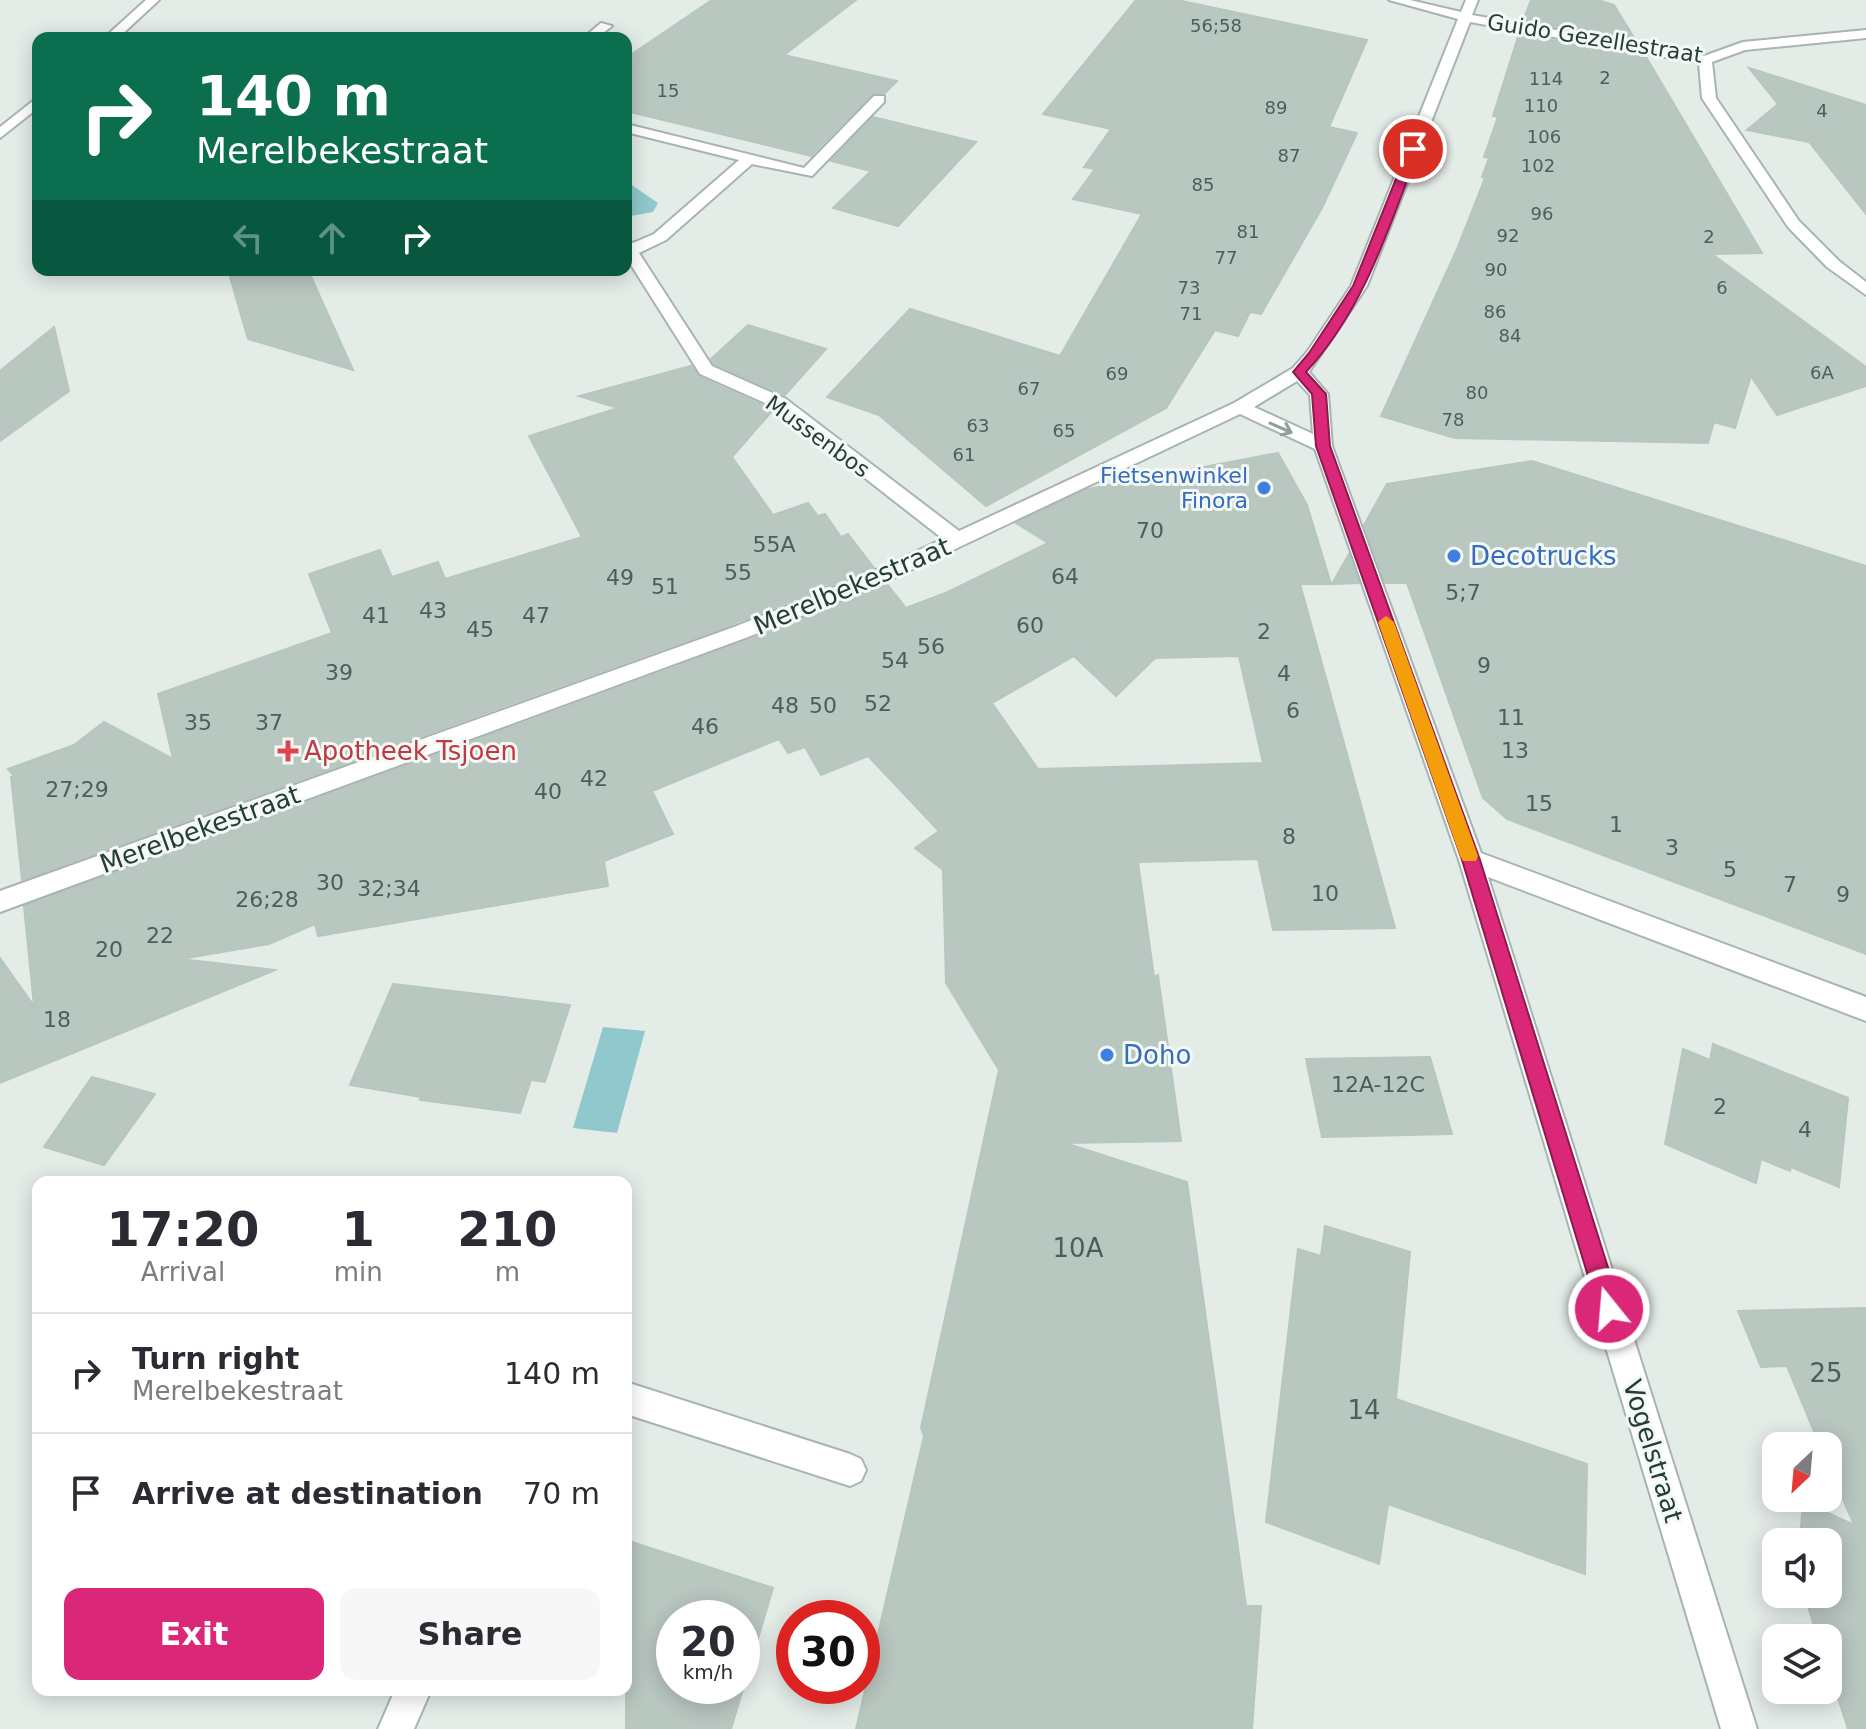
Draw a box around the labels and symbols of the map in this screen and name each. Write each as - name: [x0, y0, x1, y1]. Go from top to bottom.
- street label: Guido Gezellestraat: [1485, 9, 1705, 68]
- house number: 56;58: [1190, 15, 1242, 36]
- house number: 2: [1599, 67, 1611, 88]
- house number: 114: [1529, 68, 1563, 89]
- house number: 15: [657, 80, 679, 101]
- house number: 110: [1524, 95, 1558, 116]
- house number: 89: [1265, 97, 1287, 118]
- house number: 4: [1816, 100, 1828, 121]
- pin: [1379, 115, 1447, 183]
- house number: 106: [1527, 126, 1561, 147]
- house number: 87: [1278, 145, 1300, 166]
- house number: 102: [1521, 155, 1555, 176]
- house number: 85: [1192, 174, 1214, 195]
- house number: 96: [1531, 203, 1553, 224]
- house number: 81: [1237, 221, 1259, 242]
- house number: 92: [1497, 225, 1519, 246]
- house number: 2: [1703, 226, 1715, 247]
- house number: 77: [1215, 247, 1237, 268]
- house number: 90: [1485, 259, 1507, 280]
- house number: 73: [1178, 277, 1200, 298]
- house number: 6: [1716, 277, 1728, 298]
- house number: 86: [1484, 301, 1506, 322]
- house number: 71: [1180, 303, 1202, 324]
- house number: 84: [1499, 325, 1521, 346]
- house number: 6A: [1810, 362, 1835, 383]
- house number: 69: [1106, 363, 1128, 384]
- house number: 67: [1018, 378, 1040, 399]
- house number: 80: [1466, 382, 1488, 403]
- street label: Mussenbos: [761, 390, 874, 482]
- house number: 78: [1442, 409, 1464, 430]
- house number: 63: [967, 415, 989, 436]
- house number: 65: [1053, 420, 1075, 441]
- one-way arrow: [1268, 421, 1292, 436]
- house number: 61: [953, 444, 975, 465]
- place label: Fietsenwinkel Finora: [1100, 463, 1248, 513]
- marker: Fietsenwinkel Finora: [1255, 479, 1273, 497]
- house number: 70: [1136, 518, 1164, 543]
- street label: Merelbekestraat: [749, 531, 955, 641]
- house number: 55A: [752, 532, 796, 557]
- place label: Decotrucks: [1470, 541, 1616, 571]
- marker: Decotrucks: [1445, 547, 1463, 565]
- house number: 55: [724, 560, 752, 585]
- house number: 64: [1051, 564, 1079, 589]
- house number: 49: [606, 565, 634, 590]
- house number: 51: [651, 574, 679, 599]
- house number: 5;7: [1445, 580, 1481, 605]
- house number: 43: [419, 598, 447, 623]
- house number: 41: [362, 603, 390, 628]
- house number: 47: [522, 603, 550, 628]
- house number: 60: [1016, 613, 1044, 638]
- house number: 45: [466, 617, 494, 642]
- house number: 2: [1257, 619, 1271, 644]
- house number: 56: [917, 634, 945, 659]
- house number: 54: [881, 648, 909, 673]
- house number: 9: [1477, 653, 1491, 678]
- house number: 39: [325, 660, 353, 685]
- house number: 4: [1277, 661, 1291, 686]
- house number: 52: [864, 691, 892, 716]
- house number: 48: [771, 693, 799, 718]
- house number: 50: [809, 693, 837, 718]
- house number: 6: [1286, 698, 1300, 723]
- house number: 11: [1497, 705, 1525, 730]
- house number: 35: [184, 710, 212, 735]
- house number: 37: [255, 710, 283, 735]
- house number: 46: [691, 714, 719, 739]
- place label: Apotheek Tsjoen: [304, 736, 517, 766]
- house number: 13: [1501, 738, 1529, 763]
- marker: Apotheek Tsjoen: [279, 742, 297, 760]
- house number: 42: [580, 766, 608, 791]
- house number: 27;29: [45, 777, 109, 802]
- street label: Merelbekestraat: [96, 779, 304, 879]
- house number: 40: [534, 779, 562, 804]
- house number: 15: [1525, 791, 1553, 816]
- house number: 1: [1609, 812, 1623, 837]
- house number: 8: [1282, 824, 1296, 849]
- house number: 3: [1665, 835, 1679, 860]
- house number: 5: [1723, 857, 1737, 882]
- house number: 30: [316, 870, 344, 895]
- house number: 7: [1783, 872, 1797, 897]
- house number: 32;34: [357, 876, 421, 901]
- house number: 10: [1311, 881, 1339, 906]
- house number: 9: [1836, 882, 1850, 907]
- house number: 26;28: [235, 887, 299, 912]
- house number: 22: [146, 923, 174, 948]
- house number: 20: [95, 937, 123, 962]
- house number: 18: [43, 1007, 71, 1032]
- place label: Doho: [1123, 1040, 1191, 1070]
- marker: Doho: [1098, 1046, 1116, 1064]
- house number: 12A-12C: [1331, 1072, 1425, 1097]
- house number: 2: [1713, 1094, 1727, 1119]
- house number: 4: [1798, 1117, 1812, 1142]
- house number: 10A: [1053, 1233, 1104, 1263]
- position arrow: [1567, 1267, 1651, 1351]
- house number: 25: [1809, 1358, 1843, 1388]
- street label: Vogelstraat: [1617, 1376, 1689, 1526]
- house number: 14: [1347, 1395, 1381, 1425]
- north arrow: [1762, 1432, 1842, 1512]
- speed limit sign: 30: [776, 1600, 880, 1704]

